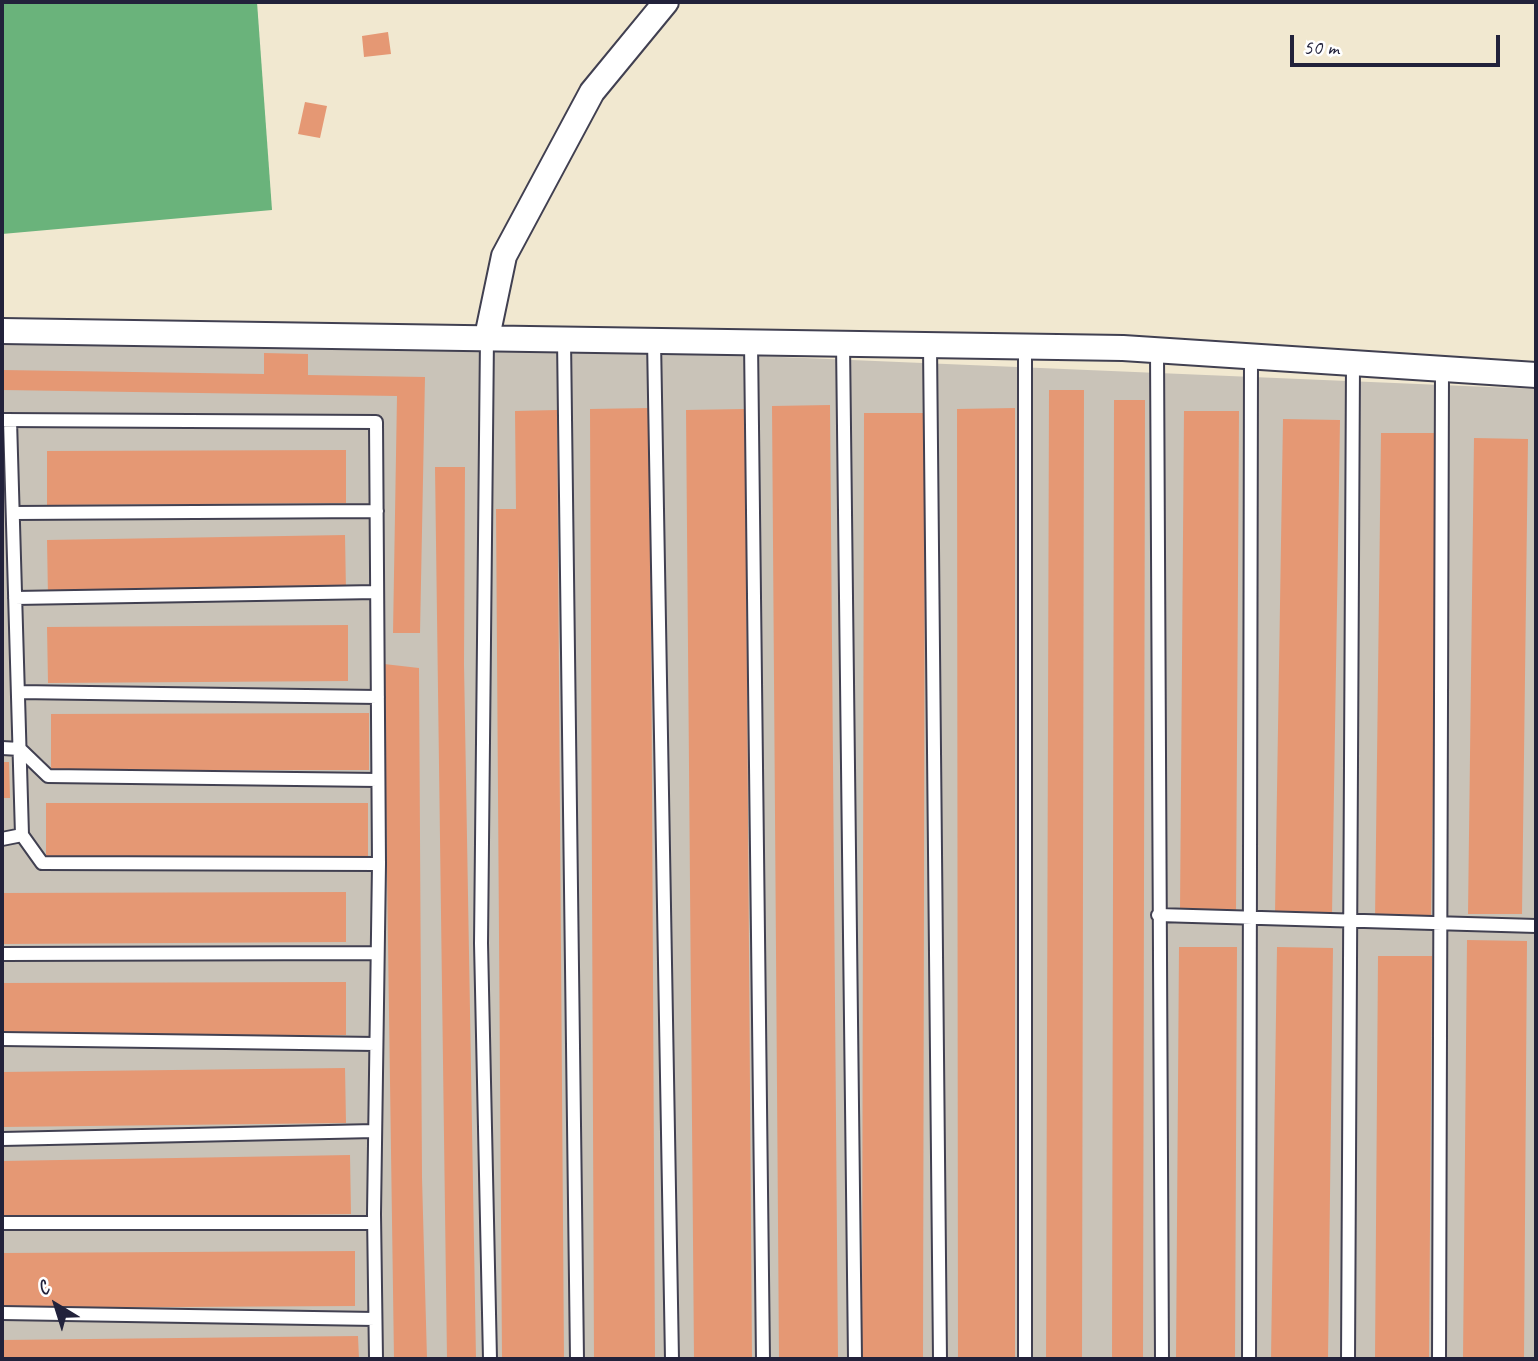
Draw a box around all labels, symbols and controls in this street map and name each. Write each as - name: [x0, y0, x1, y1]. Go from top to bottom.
- scale bar: [1293, 21, 1503, 65]
- text: 50 m: [1303, 34, 1339, 60]
- north arrow: [21, 1270, 91, 1340]
- text: С: [32, 1276, 54, 1301]

